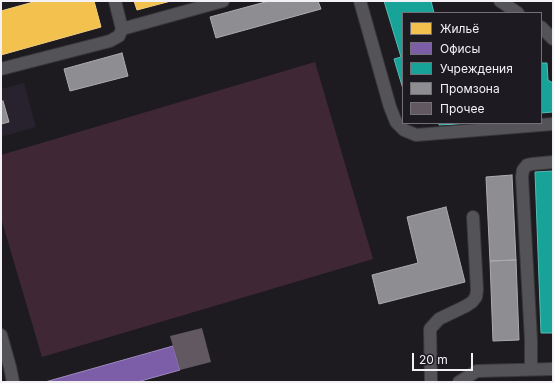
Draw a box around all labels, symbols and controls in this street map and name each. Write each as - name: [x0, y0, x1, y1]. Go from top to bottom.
- legend: [402, 12, 542, 124]
- text: Жильё: [440, 21, 479, 36]
- text: Офисы: [440, 41, 480, 56]
- text: Учреждения: [440, 61, 513, 76]
- text: Промзона: [440, 81, 500, 96]
- text: Прочее: [440, 101, 485, 116]
- scale bar: [414, 345, 475, 371]
- text: 20 m: [419, 352, 448, 367]

